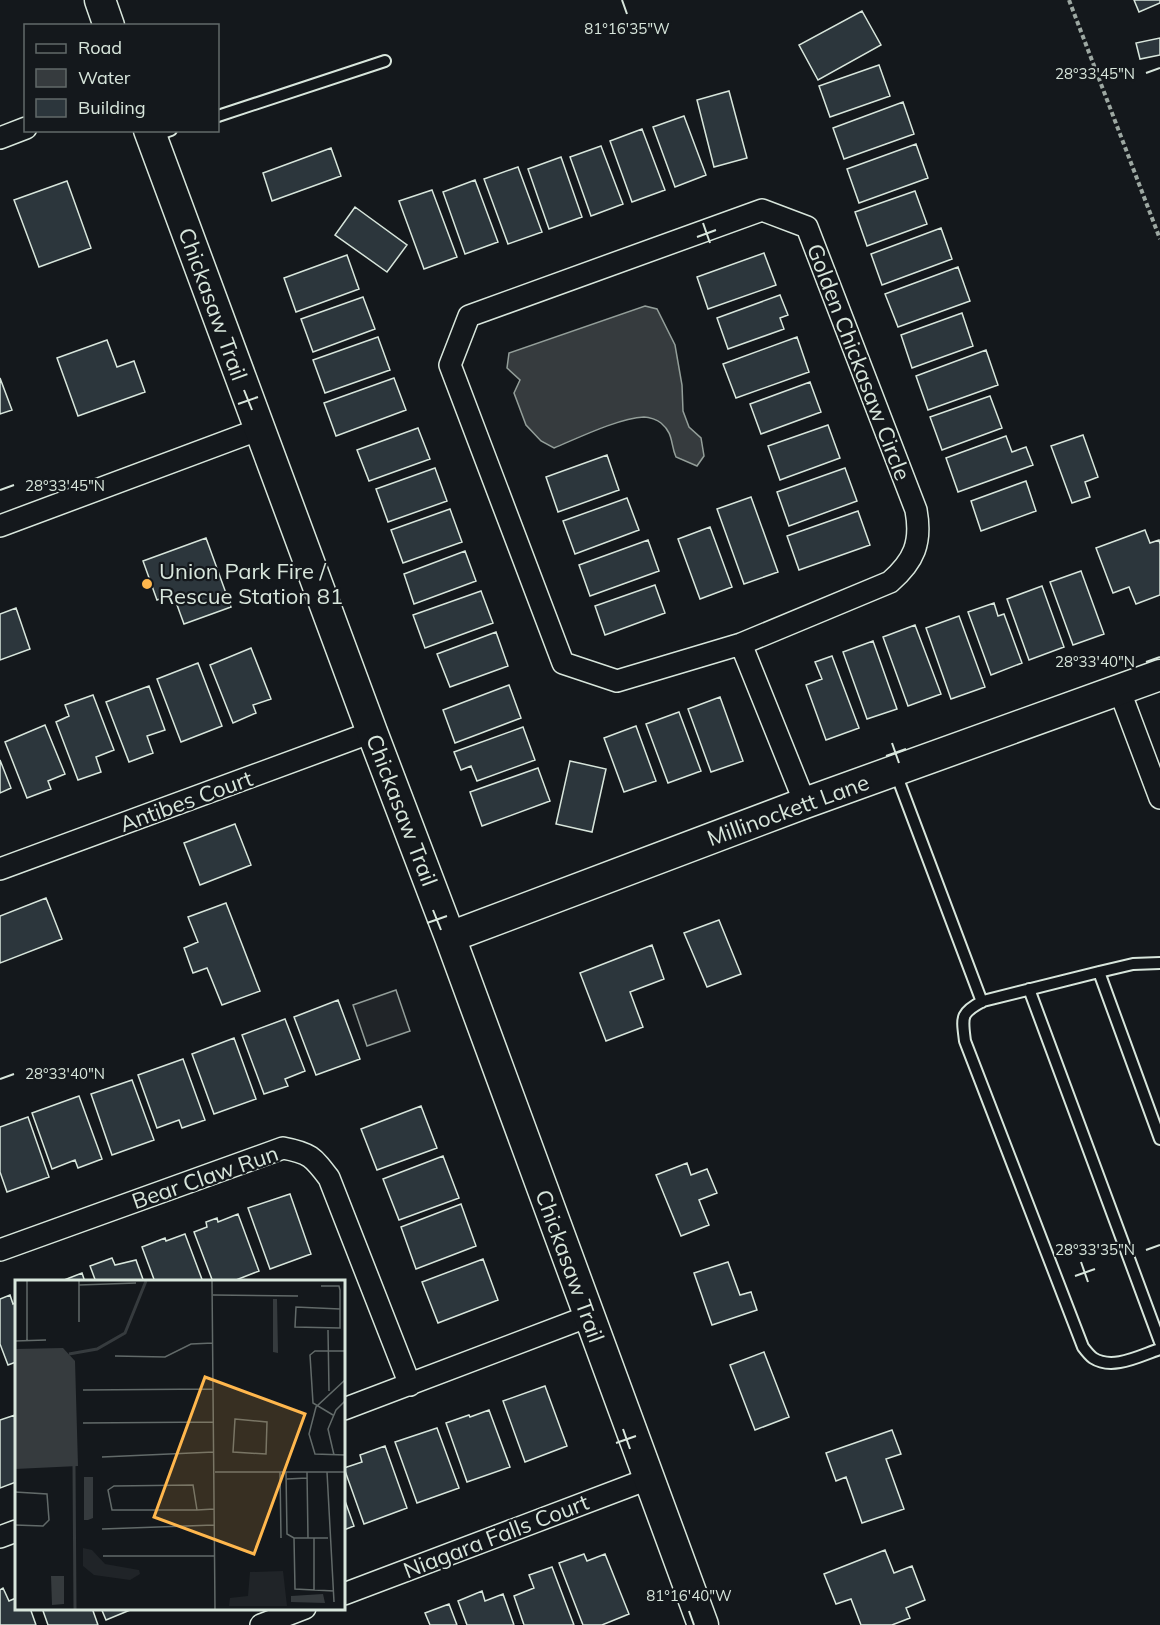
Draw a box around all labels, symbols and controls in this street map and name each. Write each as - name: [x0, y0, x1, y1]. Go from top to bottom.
- text: 81°16'35"W: [584, 19, 670, 38]
- legend: [24, 24, 219, 132]
- text: Road: [78, 36, 122, 59]
- text: 28°33'45"N: [1055, 64, 1135, 83]
- text: Water: [78, 66, 131, 89]
- text: Building: [78, 96, 146, 119]
- street label: Chickasaw Trail: [172, 224, 254, 384]
- street label: Golden Chickasaw Circle: [801, 240, 917, 484]
- text: 28°33'45"N: [25, 476, 105, 495]
- place label: Union Park Fire / Rescue Station 81: [159, 557, 343, 610]
- marker: Union Park Fire / Rescue Station 81: [140, 577, 154, 591]
- text: 28°33'40"N: [1055, 652, 1135, 671]
- street label: Chickasaw Trail: [360, 730, 444, 890]
- street label: Antibes Court: [116, 764, 257, 838]
- street label: Millinockett Lane: [703, 768, 873, 852]
- text: 28°33'40"N: [25, 1064, 105, 1083]
- street label: Bear Claw Run: [128, 1139, 282, 1215]
- street label: Chickasaw Trail: [529, 1186, 611, 1346]
- text: 28°33'35"N: [1055, 1240, 1135, 1259]
- inset map: [15, 1280, 345, 1610]
- street label: Niagara Falls Court: [399, 1488, 593, 1584]
- text: 81°16'40"W: [646, 1586, 732, 1605]

